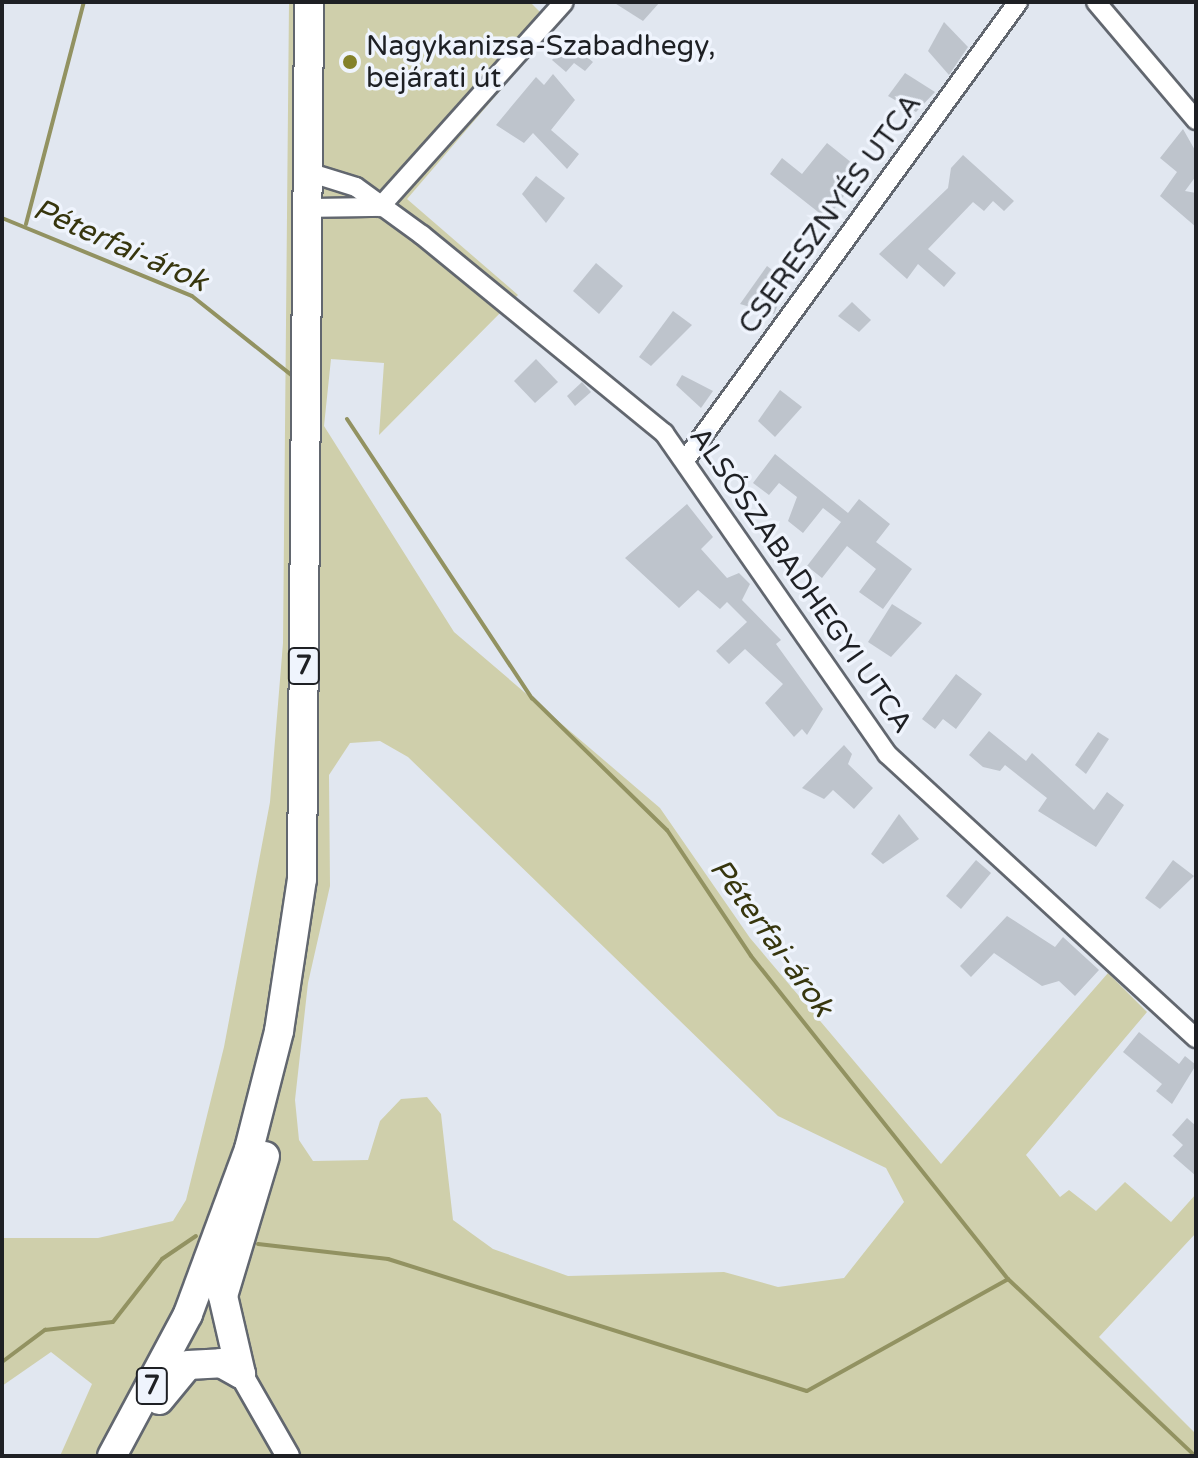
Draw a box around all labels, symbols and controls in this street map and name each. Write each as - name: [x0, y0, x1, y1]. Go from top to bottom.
- place label: Nagykanizsa-Szabadhegy, bejárati út: [366, 29, 715, 95]
- marker: Nagykanizsa-Szabadhegy, bejárati út: [341, 53, 359, 71]
- street label: CSERESZNYÉS UTCA: [732, 88, 928, 340]
- water label: Péterfai-árok: [27, 192, 213, 300]
- street label: ALSÓSZABADHEGYI UTCA: [682, 421, 920, 739]
- road number: 7: [286, 644, 322, 688]
- water label: Péterfai-árok: [702, 852, 840, 1024]
- road number: 7: [134, 1364, 170, 1408]

